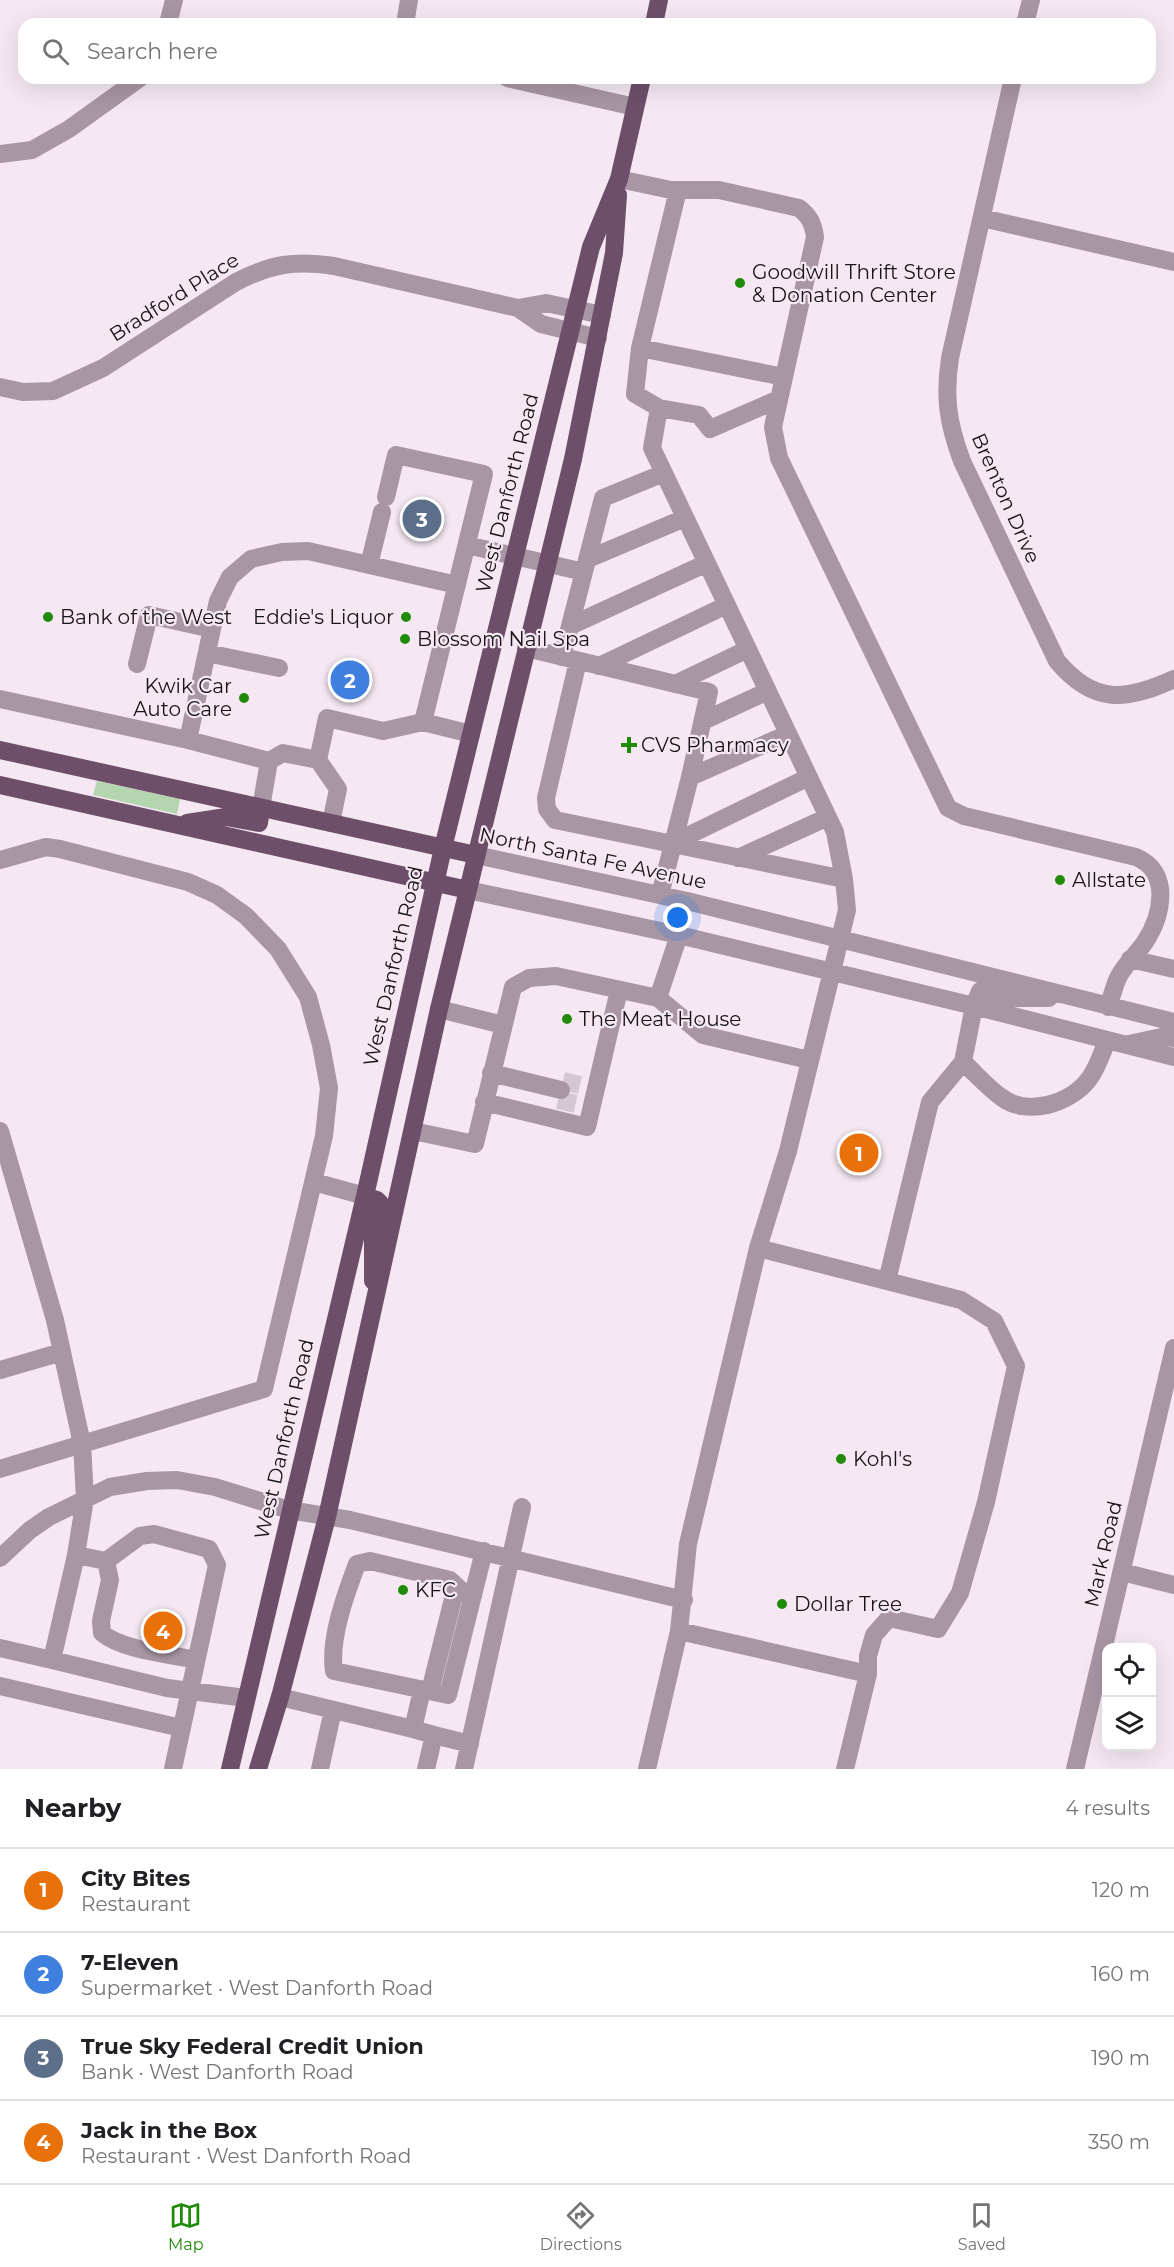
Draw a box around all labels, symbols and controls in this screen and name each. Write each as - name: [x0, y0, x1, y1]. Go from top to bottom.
- search box: [18, 18, 1156, 84]
- icon: search: [39, 35, 72, 68]
- text: Search here: [87, 38, 218, 65]
- street label: Bradford Place: [105, 248, 243, 346]
- place label: Goodwill Thrift Store & Donation Center: [752, 260, 956, 307]
- marker: Goodwill Thrift Store & Donation Center: [733, 276, 747, 290]
- street label: West Danforth Road: [471, 391, 543, 595]
- street label: Brenton Drive: [967, 429, 1045, 567]
- pin: 3: [402, 496, 442, 542]
- place label: Bank of the West: [60, 605, 232, 629]
- place label: Eddie's Liquor: [253, 605, 394, 629]
- marker: Bank of the West: [41, 610, 55, 624]
- marker: Eddie's Liquor: [399, 610, 413, 624]
- place label: Blossom Nail Spa: [417, 627, 590, 651]
- marker: Blossom Nail Spa: [398, 632, 412, 646]
- pin: 2: [330, 658, 370, 702]
- place label: Kwik Car Auto Care: [133, 674, 232, 721]
- marker: Kwik Car Auto Care: [237, 691, 251, 705]
- place label: CVS Pharmacy: [641, 733, 789, 757]
- marker: CVS Pharmacy: [622, 738, 636, 752]
- street label: North Santa Fe Avenue: [477, 822, 709, 894]
- street label: West Danforth Road: [358, 864, 428, 1068]
- place label: Allstate: [1072, 868, 1146, 892]
- marker: Allstate: [1053, 873, 1067, 887]
- your location: [663, 903, 692, 932]
- place label: The Meat House: [579, 1007, 741, 1031]
- marker: The Meat House: [560, 1012, 574, 1026]
- pin: 1: [840, 1130, 878, 1176]
- street label: West Danforth Road: [249, 1337, 319, 1541]
- place label: Kohl's: [853, 1447, 912, 1471]
- marker: Kohl's: [834, 1452, 848, 1466]
- street label: Mark Road: [1079, 1499, 1127, 1609]
- place label: KFC: [415, 1578, 456, 1602]
- marker: KFC: [396, 1583, 410, 1597]
- place label: Dollar Tree: [794, 1592, 902, 1616]
- marker: Dollar Tree: [775, 1597, 789, 1611]
- pin: 4: [144, 1608, 182, 1654]
- map controls: [1102, 1643, 1156, 1751]
- button: locate: [1102, 1643, 1156, 1697]
- button: layers: [1102, 1697, 1156, 1751]
- text: Nearby: [24, 1792, 121, 1824]
- text: 4 results: [1065, 1796, 1150, 1820]
- text: City Bites: [81, 1865, 190, 1892]
- text: 1: [40, 1878, 47, 1902]
- text: 120 m: [1092, 1878, 1150, 1902]
- text: Restaurant: [81, 1892, 191, 1916]
- text: 7-Eleven: [81, 1949, 179, 1976]
- text: 2: [38, 1962, 49, 1986]
- text: 160 m: [1091, 1962, 1150, 1986]
- text: Supermarket · West Danforth Road: [81, 1976, 433, 2000]
- text: True Sky Federal Credit Union: [81, 2033, 424, 2060]
- text: 3: [38, 2046, 49, 2070]
- text: 190 m: [1091, 2046, 1150, 2070]
- text: Bank · West Danforth Road: [81, 2060, 354, 2084]
- text: Jack in the Box: [81, 2117, 257, 2144]
- text: 4: [37, 2130, 50, 2154]
- text: 350 m: [1088, 2130, 1150, 2154]
- text: Restaurant · West Danforth Road: [81, 2144, 411, 2168]
- tab: Map: [168, 2199, 204, 2254]
- tab: Directions: [540, 2199, 622, 2254]
- tab: Saved: [958, 2199, 1006, 2254]

